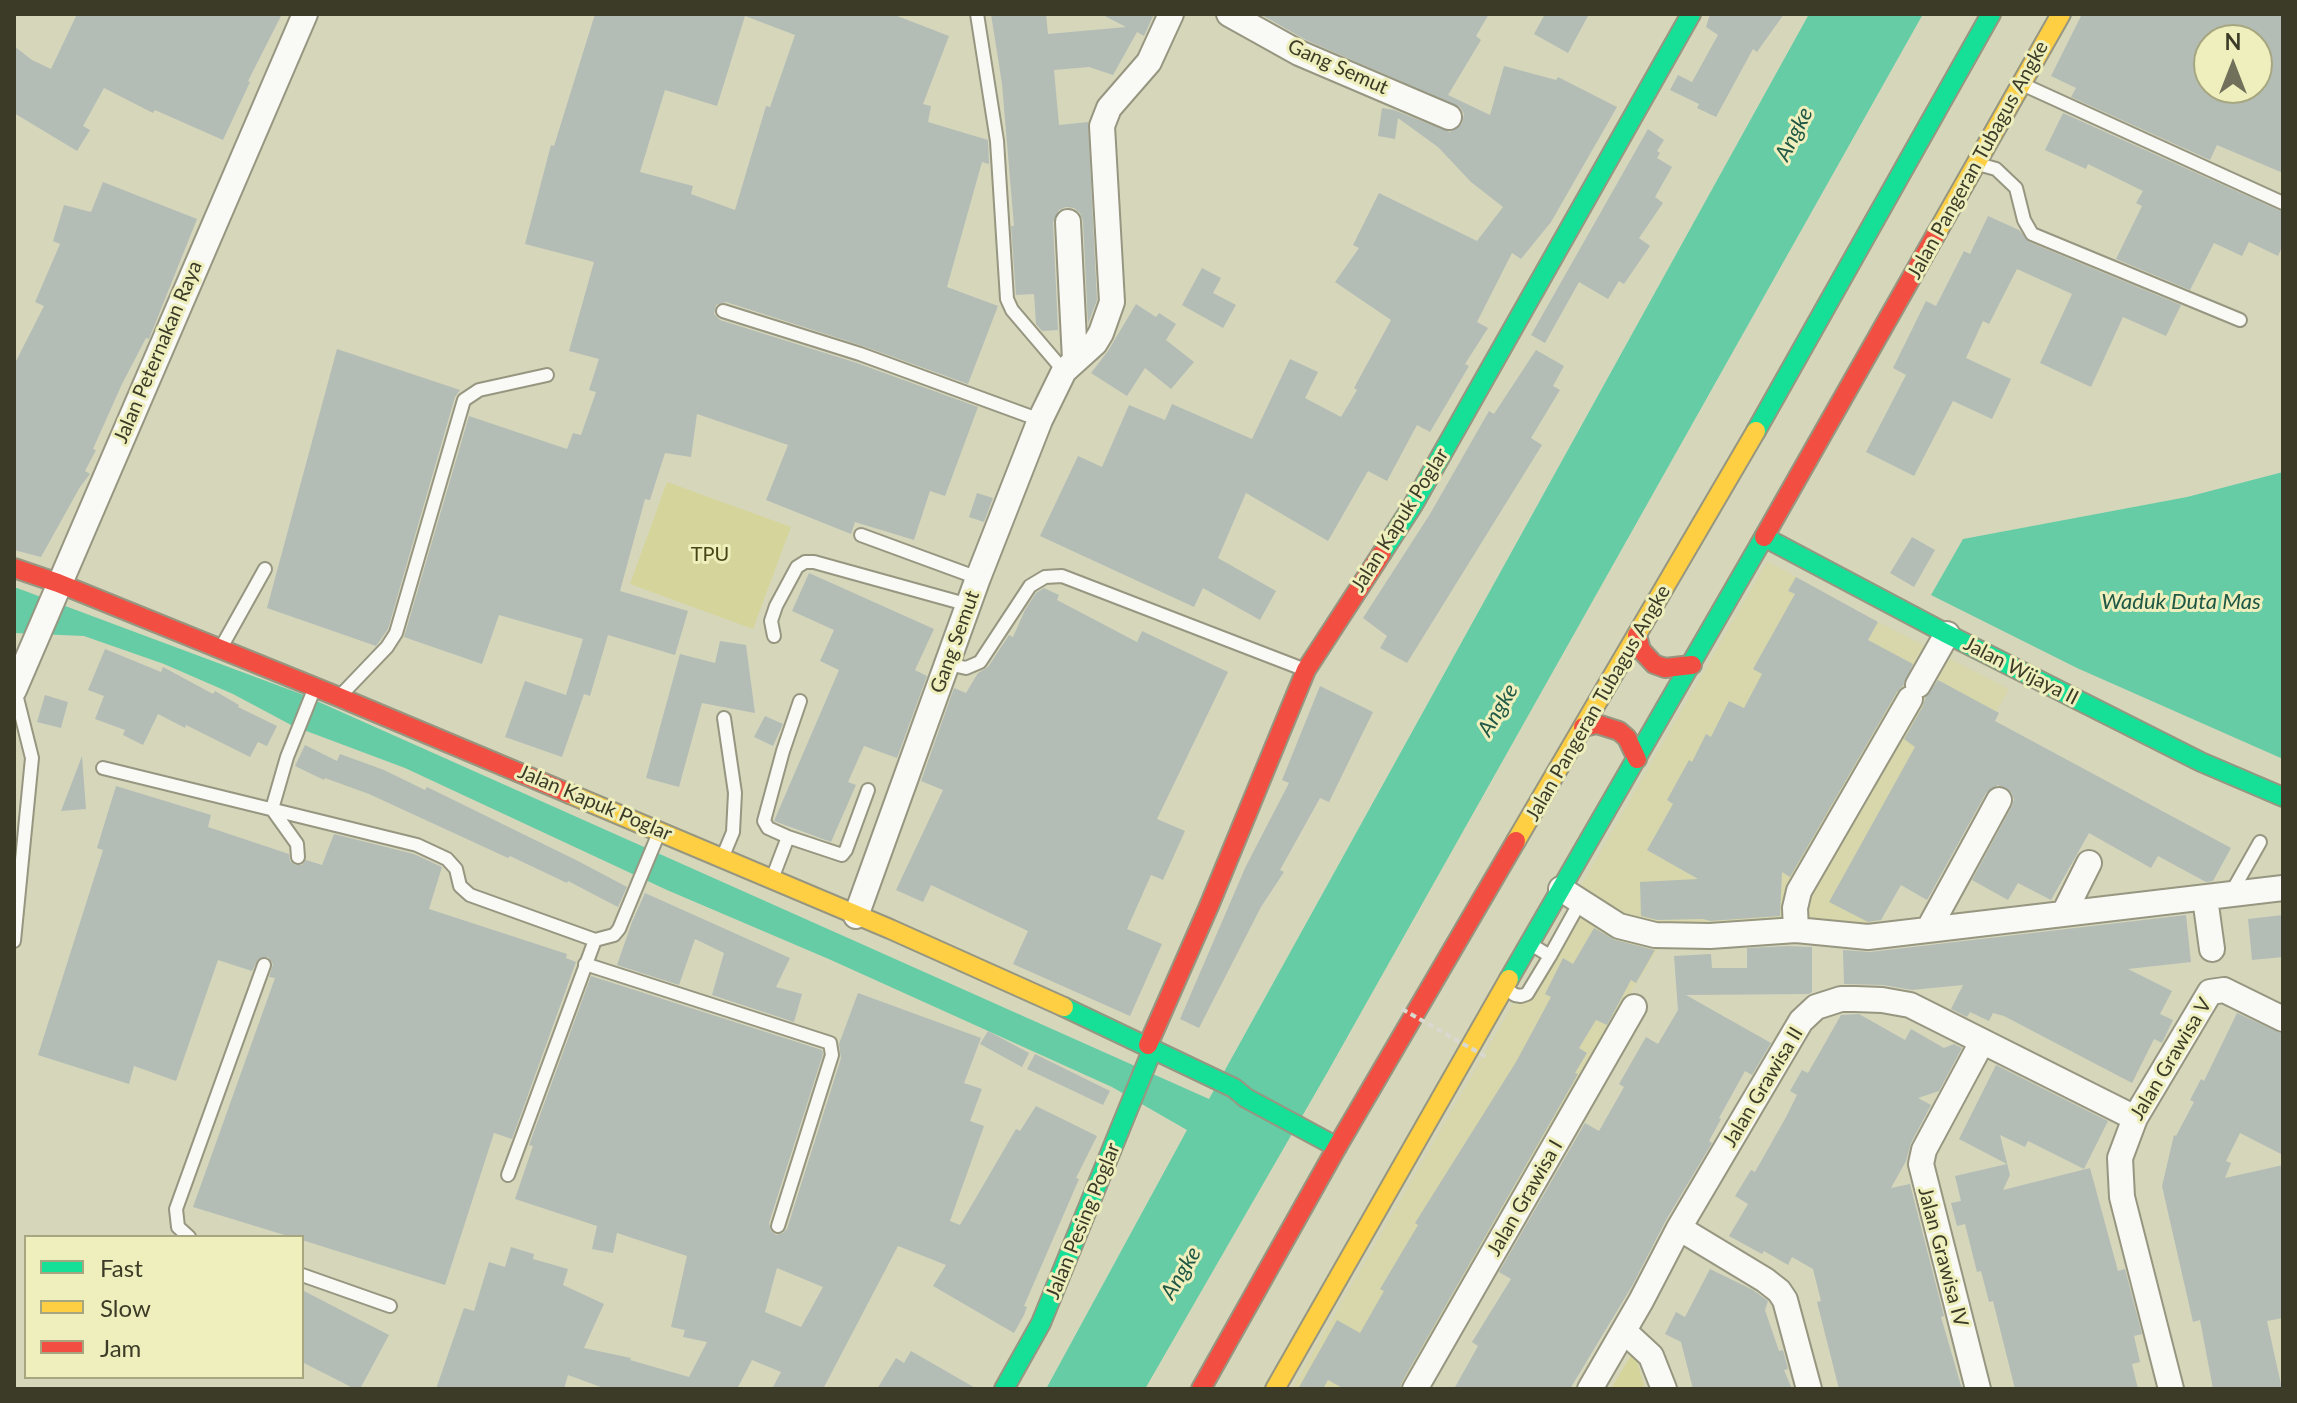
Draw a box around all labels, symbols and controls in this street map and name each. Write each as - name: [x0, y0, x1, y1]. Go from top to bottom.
- north arrow: [2193, 24, 2273, 104]
- text: N: [2225, 28, 2241, 55]
- street label: Gang Semut: [1284, 34, 1392, 100]
- street label: Jalan Pangeran Tubagus Angke: [1902, 37, 2054, 283]
- water label: Angke: [1769, 103, 1819, 165]
- street label: Jalan Peternakan Raya: [109, 257, 207, 447]
- street label: Jalan Kapuk Poglar: [1346, 444, 1454, 596]
- park label: TPU: [691, 543, 729, 567]
- street label: Jalan Pangeran Tubagus Angke: [1521, 581, 1675, 825]
- street label: Gang Semut: [925, 587, 985, 697]
- water label: Waduk Duta Mas: [2101, 589, 2261, 615]
- street label: Jalan Wijaya II: [1960, 632, 2082, 710]
- water label: Angke: [1472, 679, 1524, 741]
- street label: Jalan Kapuk Poglar: [514, 760, 676, 846]
- street label: Jalan Grawisa V: [2125, 994, 2217, 1124]
- street label: Jalan Grawisa II: [1718, 1023, 1808, 1151]
- street label: Jalan Grawisa I: [1482, 1136, 1568, 1260]
- street label: Jalan Pesing Poglar: [1041, 1139, 1125, 1303]
- street label: Jalan Grawisa IV: [1913, 1184, 1973, 1330]
- legend: [24, 1235, 304, 1379]
- water label: Angke: [1155, 1242, 1207, 1304]
- text: Fast: [100, 1253, 143, 1282]
- text: Slow: [100, 1293, 151, 1322]
- text: Jam: [100, 1333, 141, 1362]

